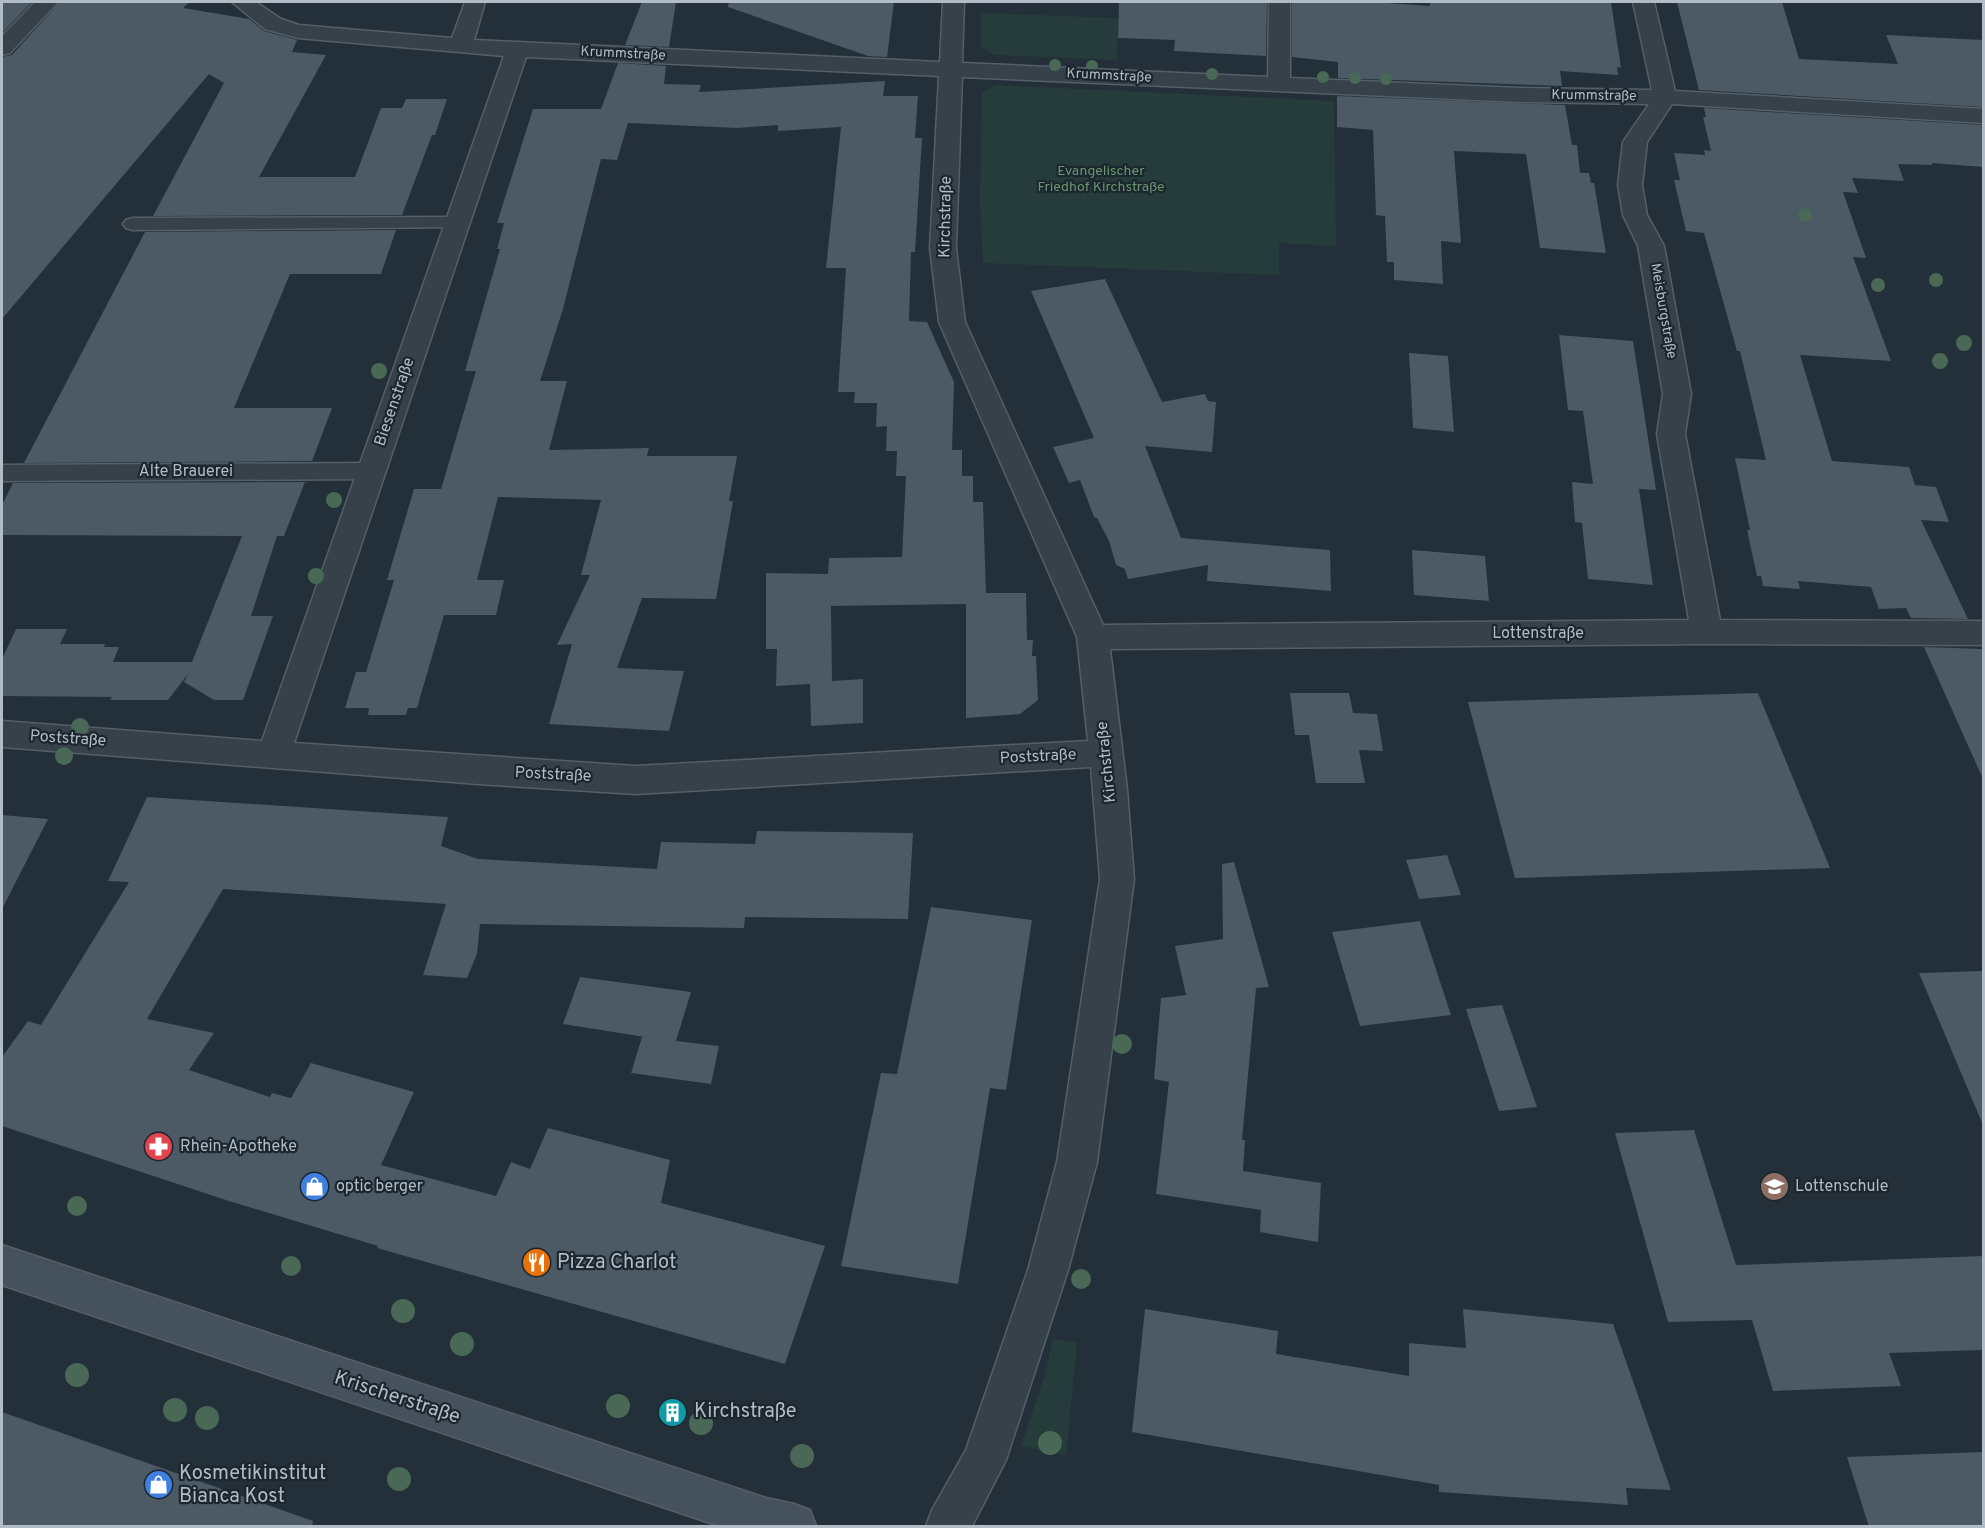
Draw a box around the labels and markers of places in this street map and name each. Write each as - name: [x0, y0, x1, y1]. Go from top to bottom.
- pharmacy icon: Rhein-Apotheke: [143, 1131, 175, 1163]
- place label: Rhein-Apotheke: [180, 1137, 297, 1157]
- shop icon: optic berger: [299, 1171, 331, 1203]
- school or university icon: Lottenschule: [1758, 1171, 1790, 1203]
- place label: optic berger: [336, 1177, 423, 1197]
- place label: Lottenschule: [1795, 1177, 1888, 1197]
- restaurant icon: Pizza Charlot: [520, 1247, 552, 1279]
- place label: Pizza Charlot: [557, 1250, 677, 1276]
- building icon: Kirchstraße: [657, 1396, 689, 1428]
- place label: Kirchstraße: [694, 1399, 796, 1425]
- place label: Kosmetikinstitut Bianca Kost: [179, 1461, 326, 1510]
- shop icon: Kosmetikinstitut Bianca Kost: [142, 1469, 174, 1501]

